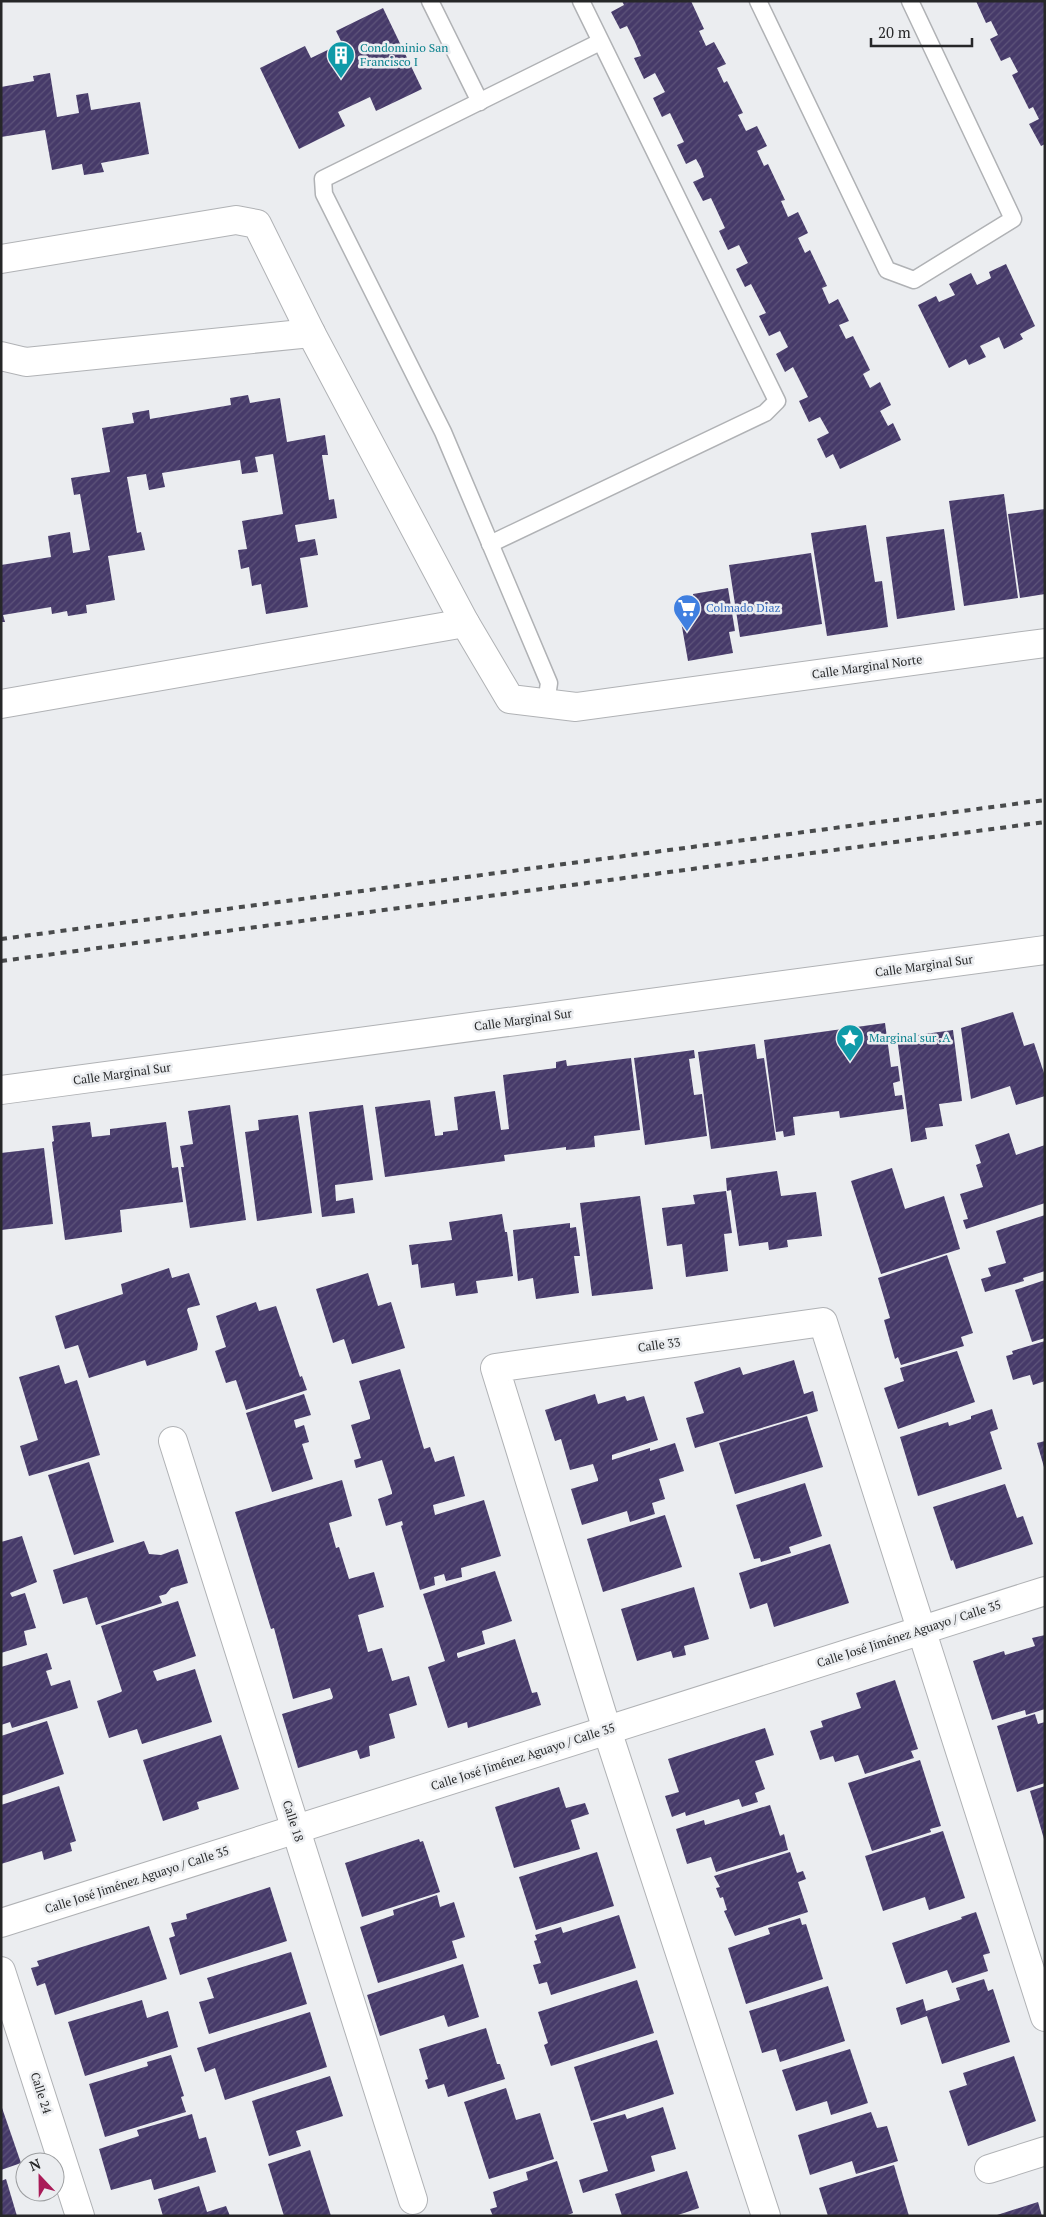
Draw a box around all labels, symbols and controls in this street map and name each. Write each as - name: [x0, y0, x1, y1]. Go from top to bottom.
- scale bar: [871, 15, 972, 47]
- text: 20 m: [878, 22, 911, 42]
- building icon: Condominio San Francisco I: [326, 40, 356, 79]
- place label: Condominio San Francisco I: [360, 40, 448, 69]
- supermarket icon: Colmado Diaz: [672, 593, 702, 632]
- place label: Colmado Diaz: [706, 600, 780, 615]
- street label: Calle Marginal Norte: [811, 651, 923, 682]
- street label: Calle Marginal Sur: [874, 951, 974, 980]
- street label: Calle Marginal Sur: [473, 1005, 573, 1034]
- place icon: Marginal sur .A: [835, 1023, 865, 1062]
- place label: Marginal sur .A: [869, 1030, 951, 1045]
- street label: Calle Marginal Sur: [72, 1059, 172, 1088]
- street label: Calle 33: [637, 1334, 681, 1355]
- street label: Calle José Jiménez Aguayo / Calle 35: [815, 1597, 1003, 1670]
- street label: Calle José Jiménez Aguayo / Calle 35: [429, 1720, 617, 1793]
- street label: Calle 18: [280, 1798, 307, 1843]
- street label: Calle José Jiménez Aguayo / Calle 35: [43, 1843, 231, 1916]
- street label: Calle 24: [28, 2070, 55, 2116]
- north arrow: [15, 2152, 65, 2202]
- text: N: [26, 2154, 44, 2175]

